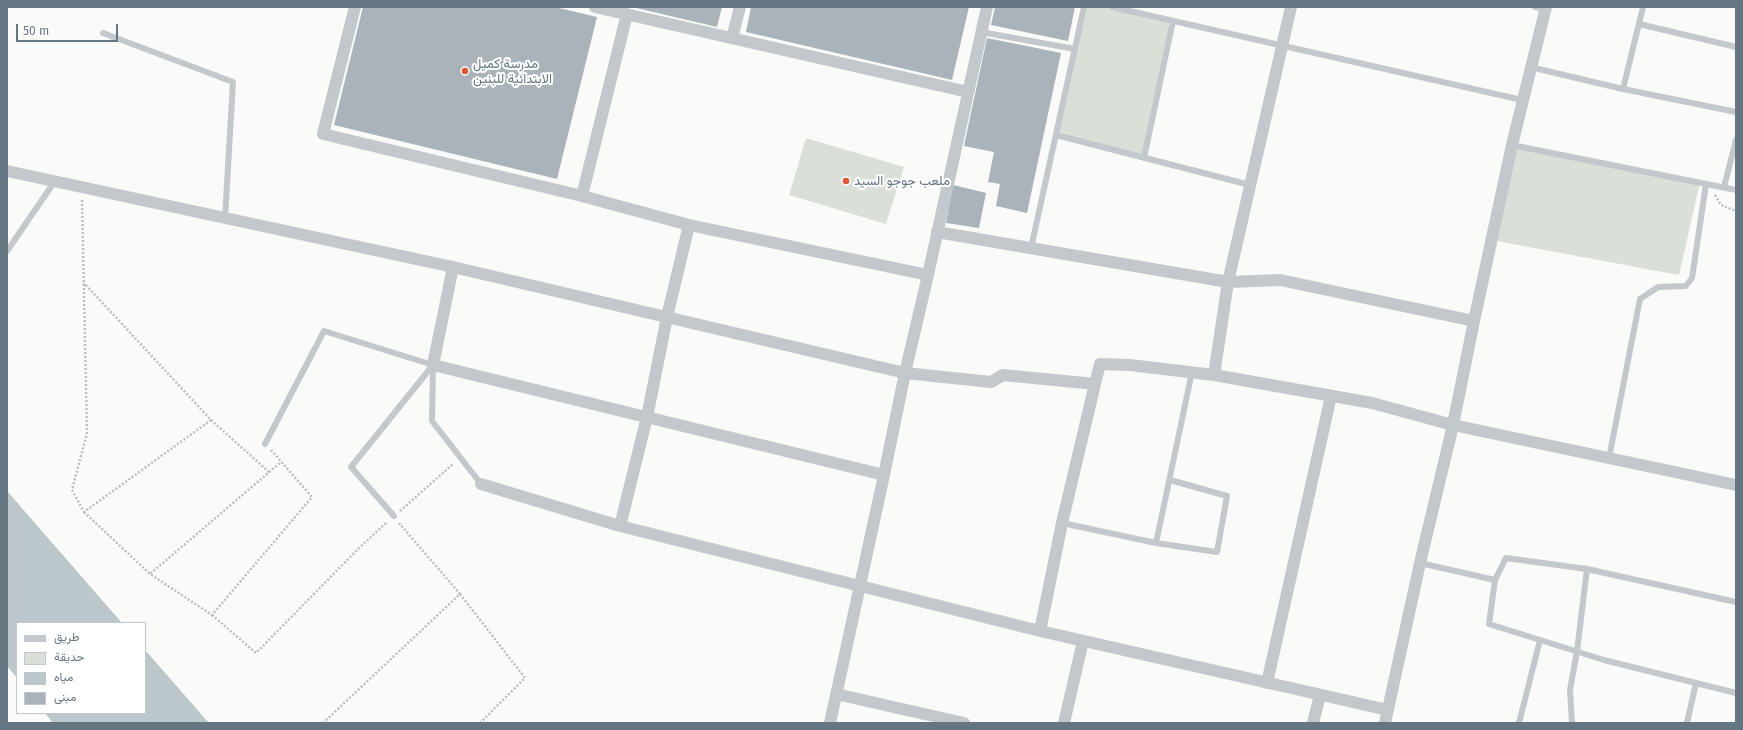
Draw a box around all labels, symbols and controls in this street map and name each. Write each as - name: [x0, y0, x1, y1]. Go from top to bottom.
- scale bar: [18, 16, 120, 42]
- text: 50 m: [23, 24, 49, 38]
- place label: مدرسة كميل الابتدائية للبنين: [473, 56, 552, 87]
- marker: مدرسة كميل الابتدائية للبنين: [460, 66, 470, 76]
- place label: ملعب جوجو السيد: [854, 173, 950, 189]
- marker: ملعب جوجو السيد: [841, 176, 851, 186]
- legend: [16, 622, 146, 714]
- text: طريق: [54, 630, 79, 644]
- text: حديقة: [54, 650, 84, 664]
- text: مياه: [54, 670, 73, 684]
- text: مبنى: [54, 690, 76, 704]

